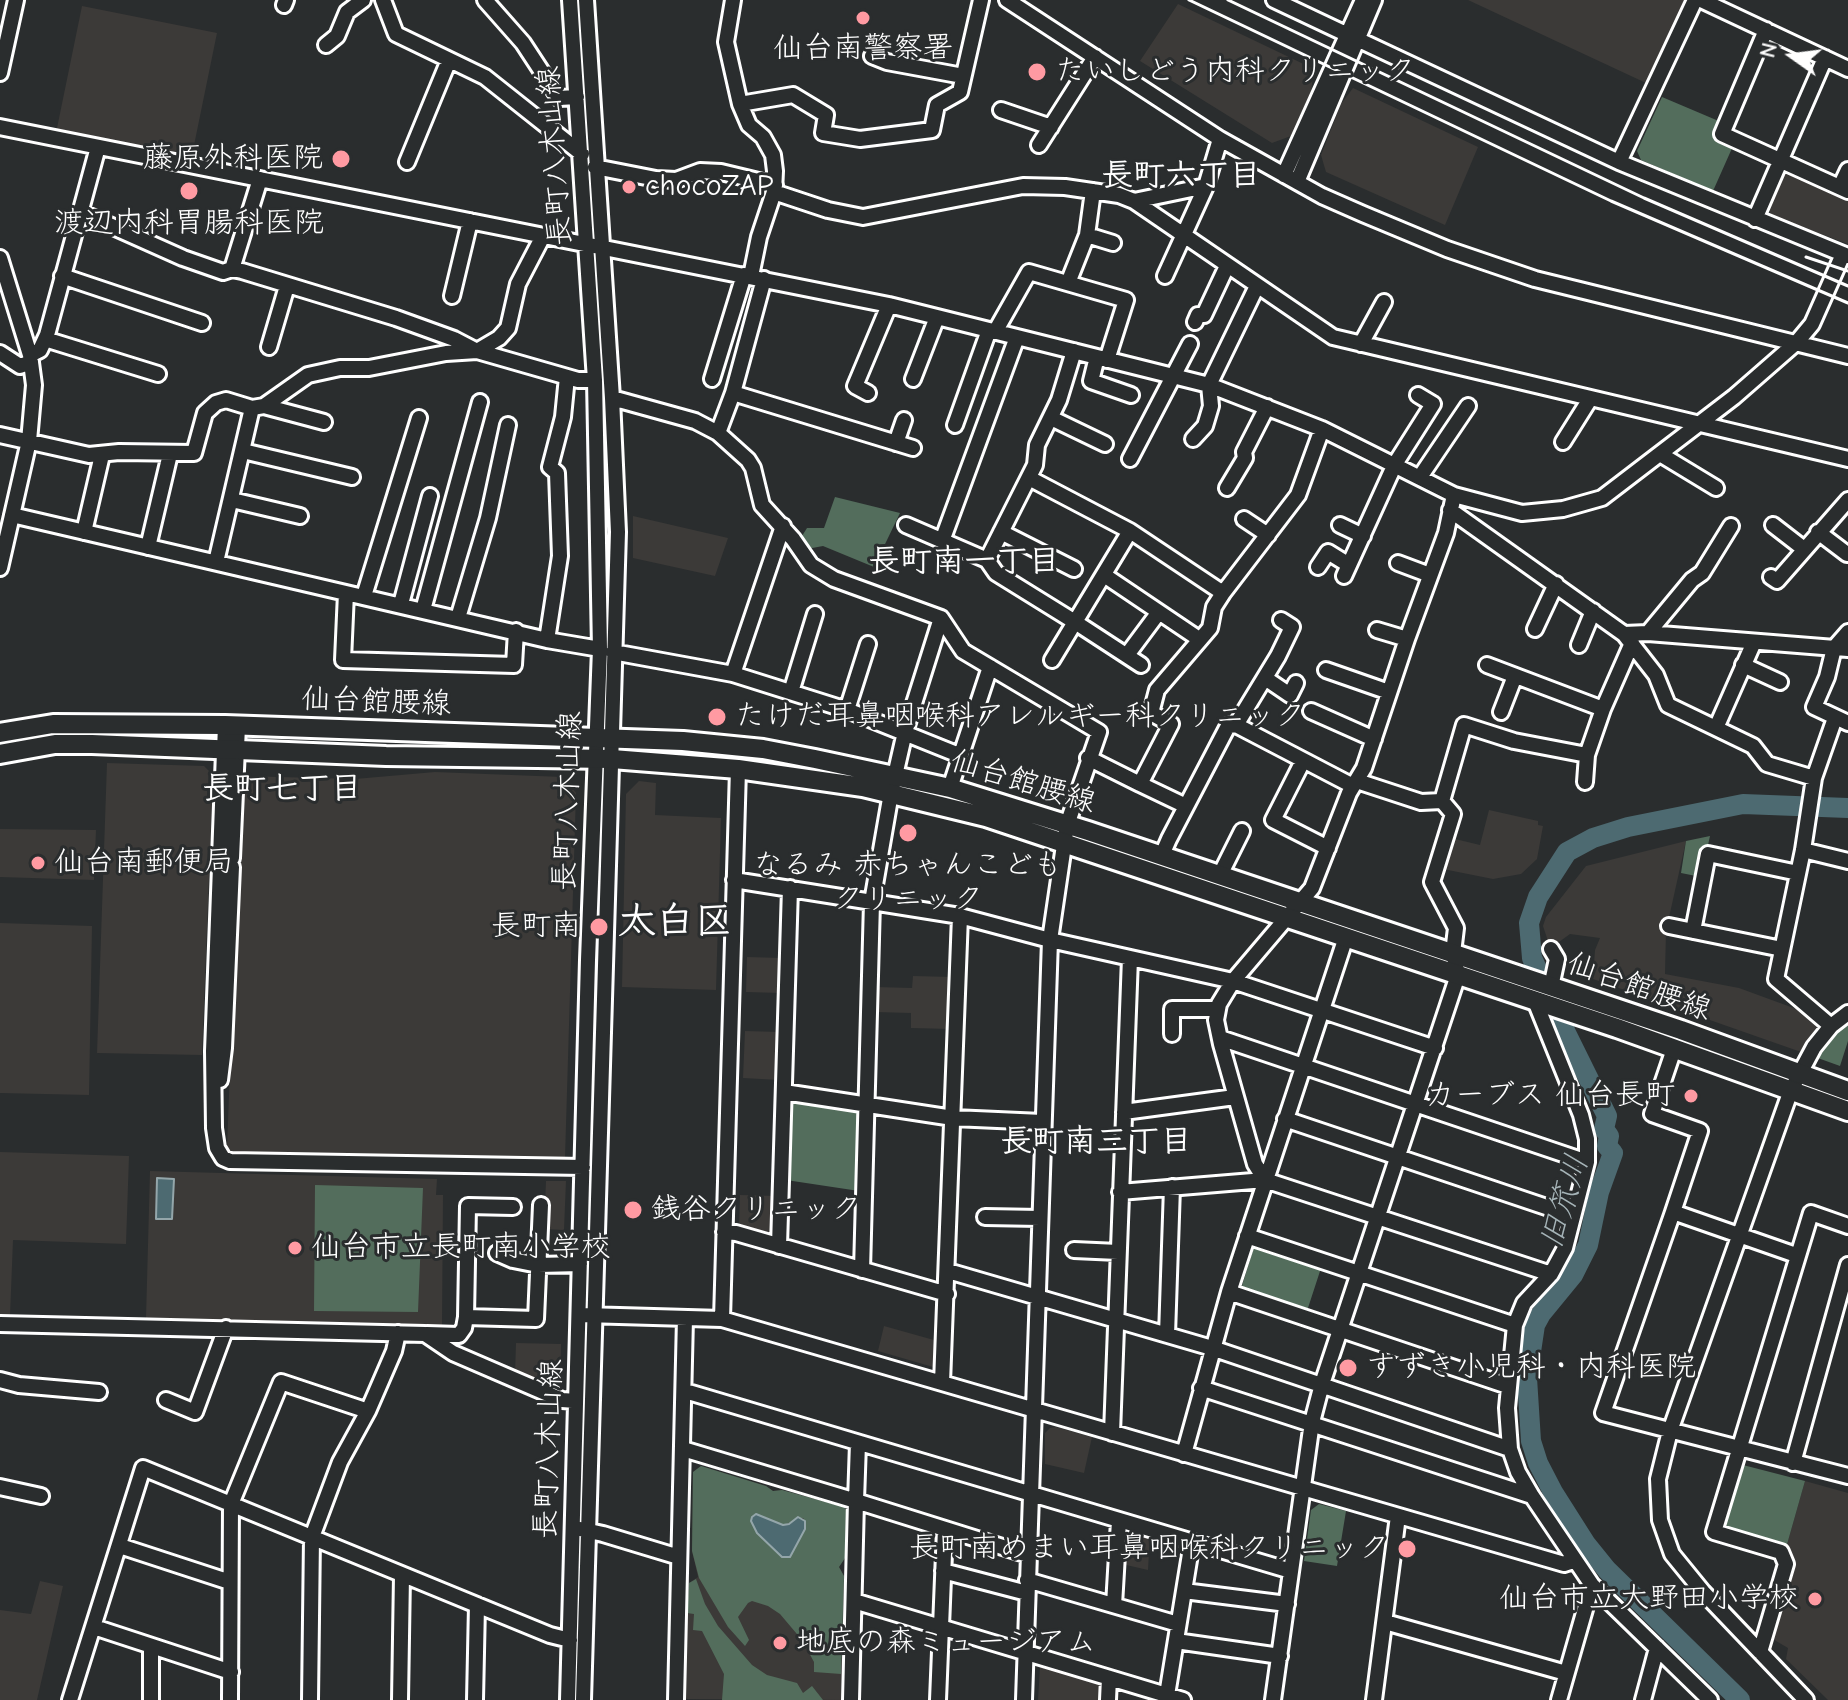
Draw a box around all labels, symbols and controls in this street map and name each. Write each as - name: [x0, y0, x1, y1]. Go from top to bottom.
- marker: 仙台南警察署: [854, 9, 872, 27]
- north arrow: [1752, 16, 1832, 96]
- place label: 仙台南警察署: [773, 31, 953, 67]
- text: N: [1754, 40, 1783, 60]
- place label: たいしどう内科クリニック: [1055, 54, 1415, 90]
- marker: たいしどう内科クリニック: [1026, 61, 1048, 83]
- street label: 長町八木山線: [531, 65, 579, 247]
- place label: 藤原外科医院: [143, 141, 323, 177]
- marker: 藤原外科医院: [330, 148, 352, 170]
- district label: 長町六丁目: [1101, 157, 1261, 195]
- place label: chocoZAP: [645, 169, 773, 205]
- marker: chocoZAP: [620, 178, 638, 196]
- marker: 渡辺内科胃腸科医院: [178, 180, 200, 202]
- place label: 渡辺内科胃腸科医院: [54, 206, 324, 242]
- district label: 長町南一丁目: [868, 543, 1060, 581]
- street label: 仙台館腰線: [300, 681, 452, 723]
- place label: たけだ耳鼻咽喉科アレルギー科クリニック: [735, 699, 1305, 735]
- marker: たけだ耳鼻咽喉科アレルギー科クリニック: [706, 706, 728, 728]
- street label: 長町八木山線: [547, 710, 589, 892]
- street label: 仙台館腰線: [946, 743, 1100, 821]
- district label: 長町七丁目: [202, 770, 362, 808]
- marker: なるみ 赤ちゃんこども クリニック: [897, 822, 919, 844]
- place label: 仙台南郵便局: [54, 845, 234, 881]
- place label: なるみ 赤ちゃんこども クリニック: [753, 848, 1063, 918]
- marker: 仙台南郵便局: [29, 854, 47, 872]
- district label: 太白区: [618, 899, 732, 945]
- place label: 長町南: [491, 909, 581, 945]
- marker: 長町南: [588, 916, 610, 938]
- street label: 仙台館腰線: [1562, 946, 1716, 1028]
- place label: カーブス 仙台長町: [1425, 1078, 1675, 1114]
- marker: カーブス 仙台長町: [1682, 1087, 1700, 1105]
- district label: 長町南三丁目: [1000, 1123, 1192, 1161]
- water label: 旧笊川: [1533, 1150, 1597, 1254]
- place label: 銭谷クリニック: [651, 1192, 861, 1228]
- marker: 銭谷クリニック: [622, 1199, 644, 1221]
- place label: 仙台市立長町南小学校: [311, 1230, 611, 1266]
- marker: 仙台市立長町南小学校: [286, 1239, 304, 1257]
- place label: すずき小児科・内科医院: [1366, 1350, 1696, 1386]
- marker: すずき小児科・内科医院: [1337, 1357, 1359, 1379]
- street label: 長町八木山線: [528, 1358, 570, 1540]
- place label: 長町南めまい耳鼻咽喉科クリニック: [909, 1531, 1389, 1567]
- marker: 長町南めまい耳鼻咽喉科クリニック: [1396, 1538, 1418, 1560]
- place label: 仙台市立大野田小学校: [1499, 1581, 1799, 1617]
- marker: 仙台市立大野田小学校: [1806, 1590, 1824, 1608]
- place label: 地底の森ミュージアム: [796, 1625, 1096, 1661]
- marker: 地底の森ミュージアム: [771, 1634, 789, 1652]

